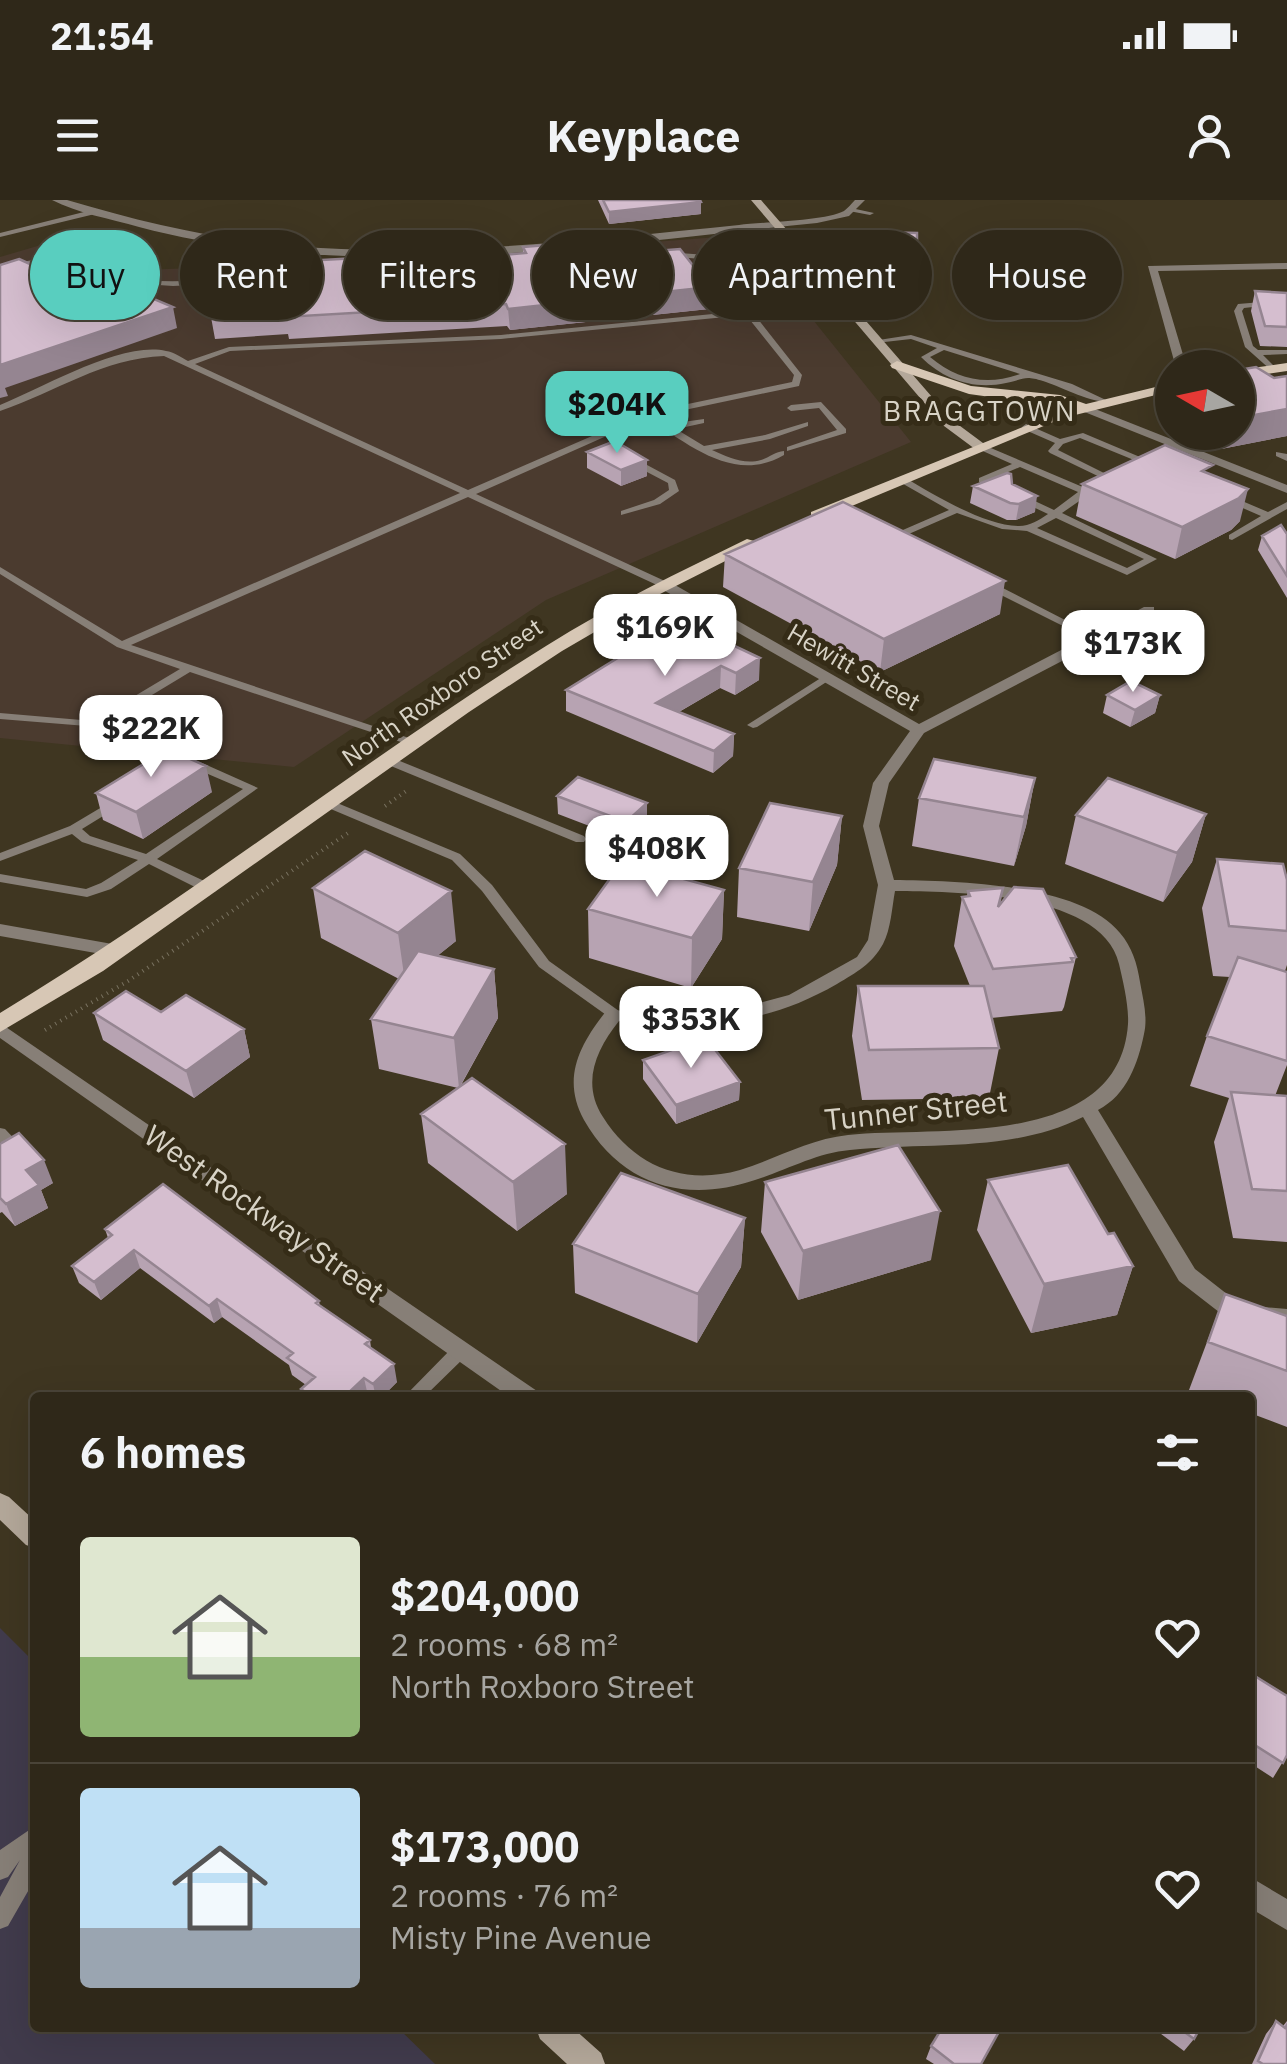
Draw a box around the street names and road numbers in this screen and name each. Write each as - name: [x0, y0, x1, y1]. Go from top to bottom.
- street label: North Roxboro Street: [335, 610, 549, 773]
- street label: Hewitt Street: [782, 615, 927, 718]
- street label: Tunner Street: [822, 1081, 1009, 1138]
- street label: West Rockway Street: [137, 1115, 392, 1310]

